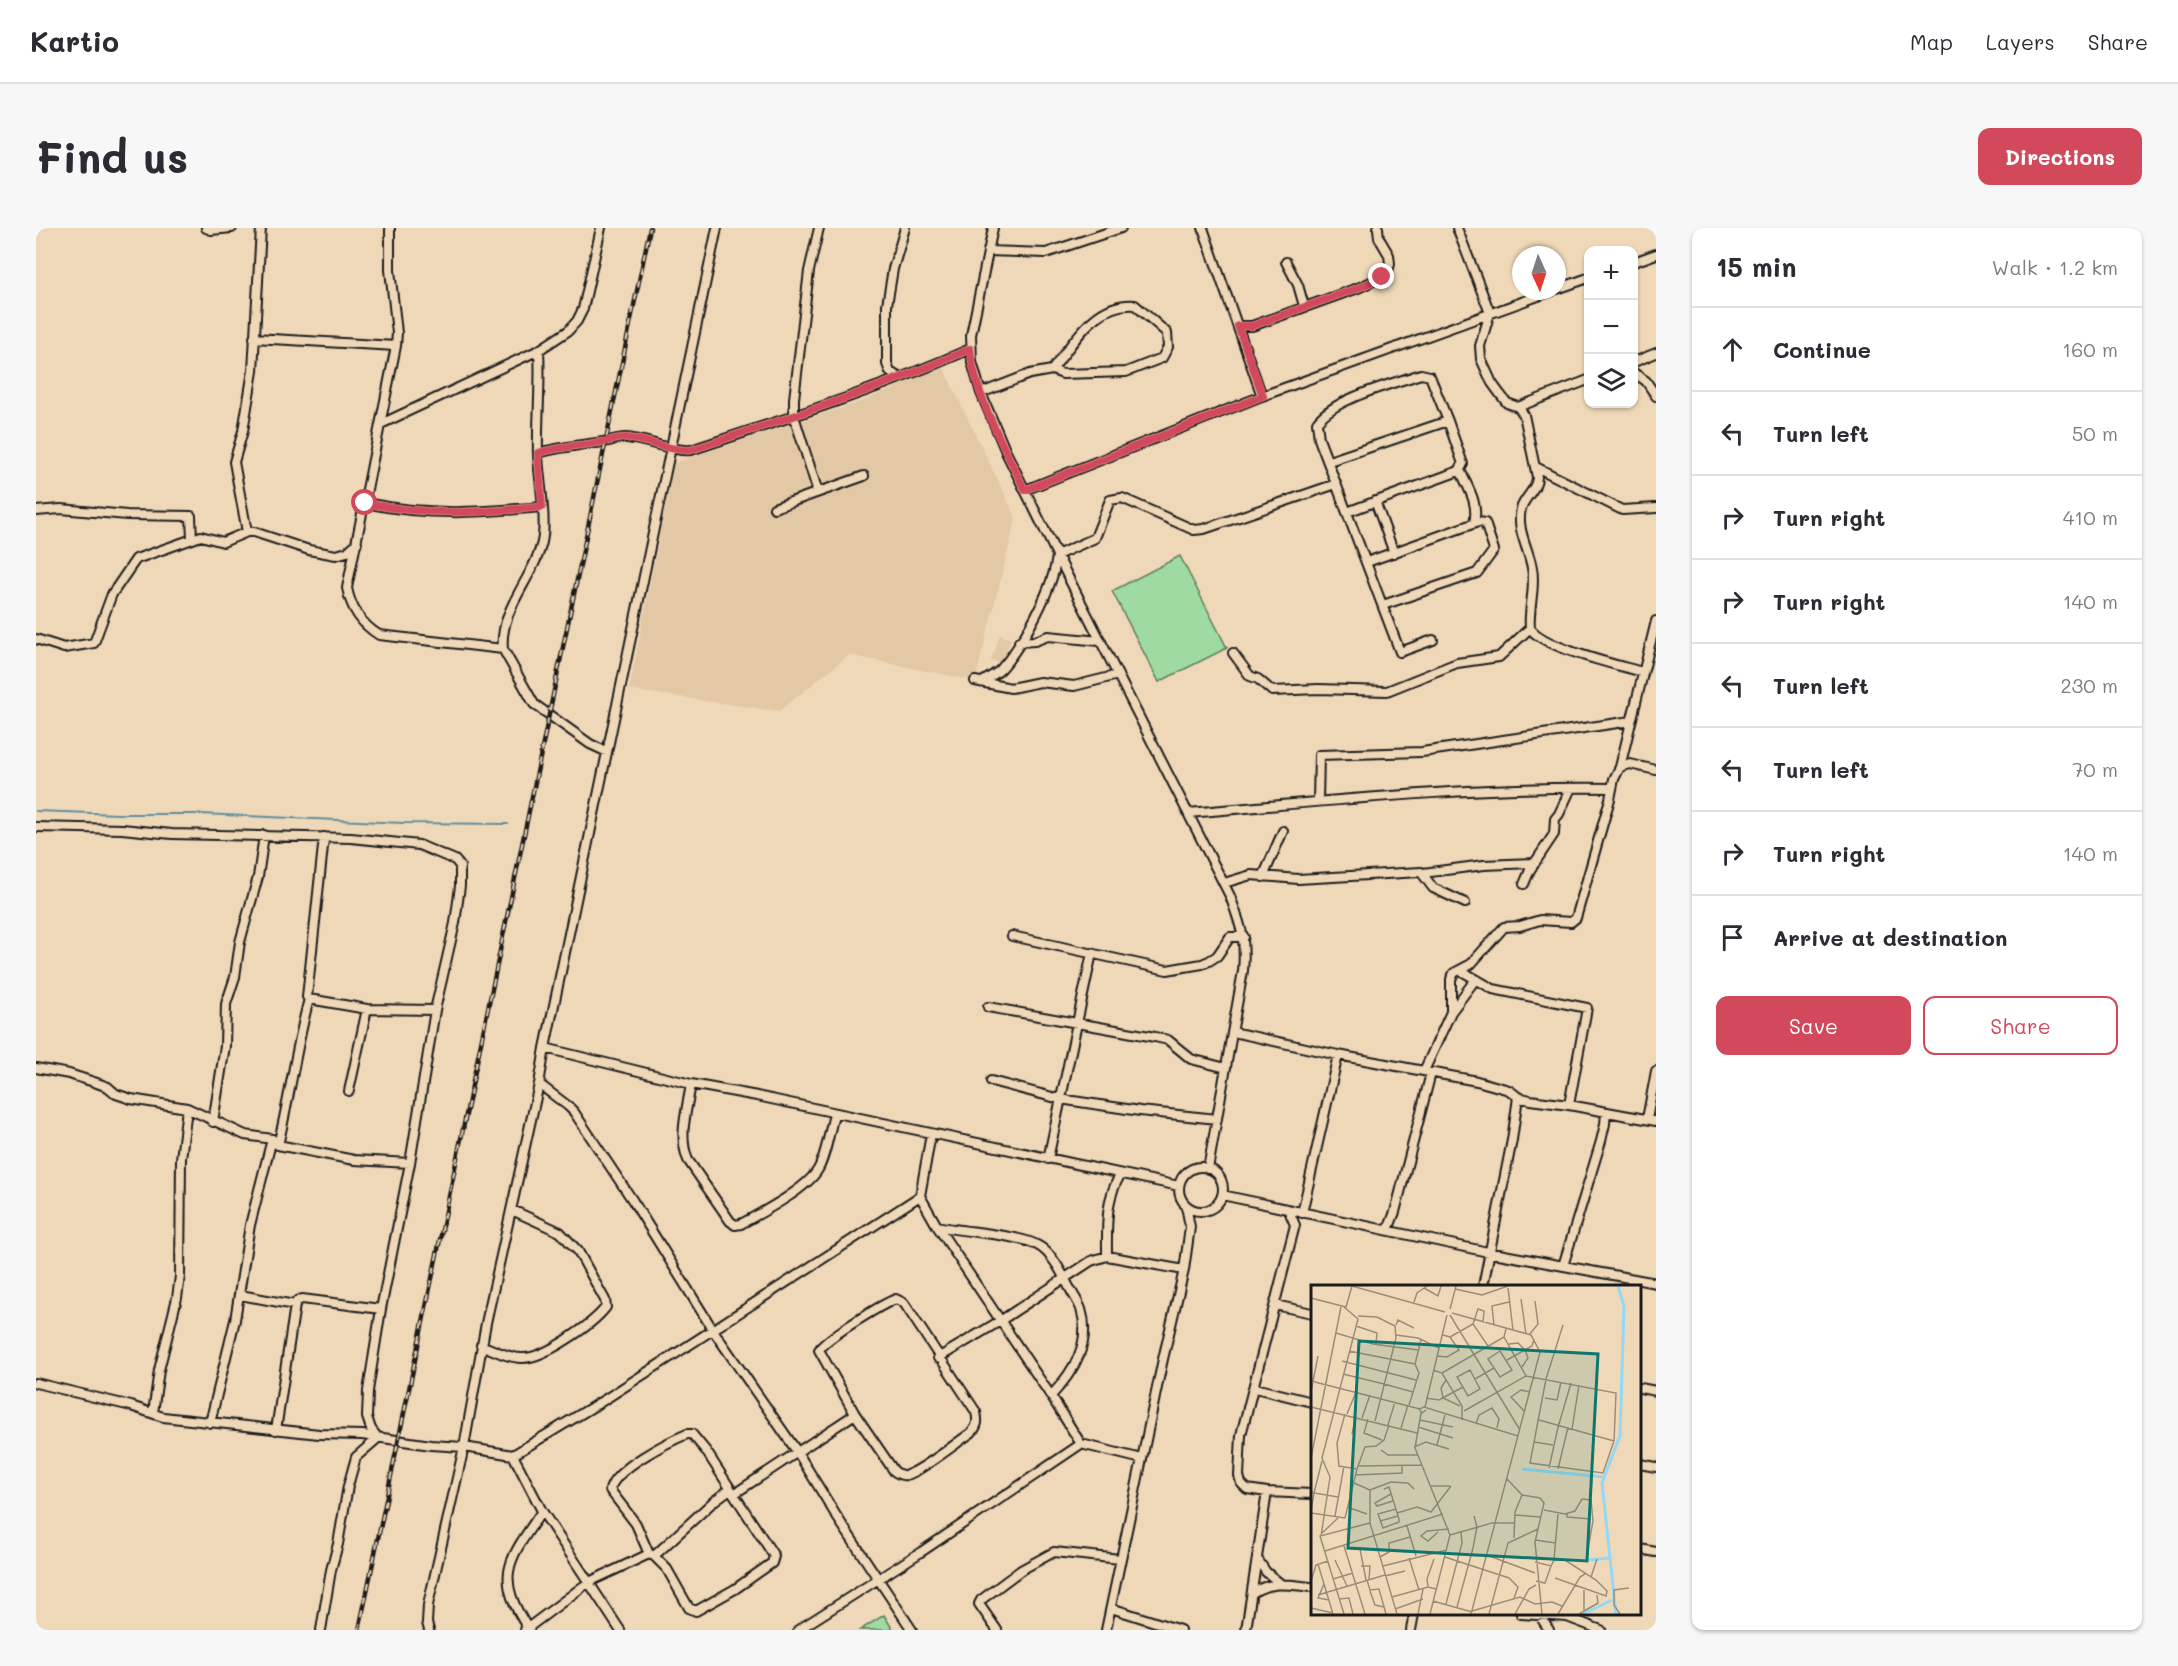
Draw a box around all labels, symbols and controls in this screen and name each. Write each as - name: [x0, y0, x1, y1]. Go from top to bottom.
- text: Kartio: [30, 23, 119, 59]
- text: Map: [1910, 28, 1953, 55]
- text: Layers: [1986, 28, 2055, 55]
- text: Share: [2088, 28, 2148, 55]
- button: Directions: [1978, 128, 2142, 185]
- text: Find us: [36, 129, 188, 184]
- north arrow: [1512, 246, 1566, 300]
- map controls: [1584, 246, 1638, 408]
- button: +: [1584, 246, 1638, 300]
- text: 15 min: [1716, 250, 1796, 284]
- text: Walk · 1.2 km: [1992, 254, 2118, 280]
- route end: [1368, 263, 1394, 289]
- button: −: [1584, 300, 1638, 354]
- icon: ahead: [1716, 333, 1749, 366]
- text: Continue: [1773, 335, 1871, 364]
- text: 160 m: [2062, 336, 2118, 362]
- button: layers: [1584, 354, 1638, 408]
- icon: left: [1716, 417, 1749, 450]
- text: Turn left: [1773, 419, 1869, 448]
- text: 50 m: [2072, 420, 2118, 446]
- route start: [351, 489, 377, 515]
- icon: right: [1716, 501, 1749, 534]
- text: Turn right: [1773, 503, 1885, 532]
- text: 410 m: [2063, 504, 2118, 530]
- icon: right: [1716, 585, 1749, 618]
- text: Turn right: [1773, 587, 1885, 616]
- text: 140 m: [2063, 588, 2118, 614]
- icon: left: [1716, 669, 1749, 702]
- text: Turn left: [1773, 671, 1869, 700]
- text: 230 m: [2060, 672, 2118, 698]
- icon: left: [1716, 753, 1749, 786]
- text: Turn left: [1773, 755, 1869, 784]
- text: 70 m: [2072, 756, 2118, 782]
- icon: right: [1716, 837, 1749, 870]
- text: Turn right: [1773, 839, 1885, 868]
- text: 140 m: [2063, 840, 2118, 866]
- icon: arrive: [1716, 921, 1749, 954]
- text: Arrive at destination: [1773, 923, 2008, 952]
- button: Save: [1716, 996, 1911, 1055]
- button: Share: [1923, 996, 2118, 1055]
- inset map: [1311, 1285, 1641, 1615]

